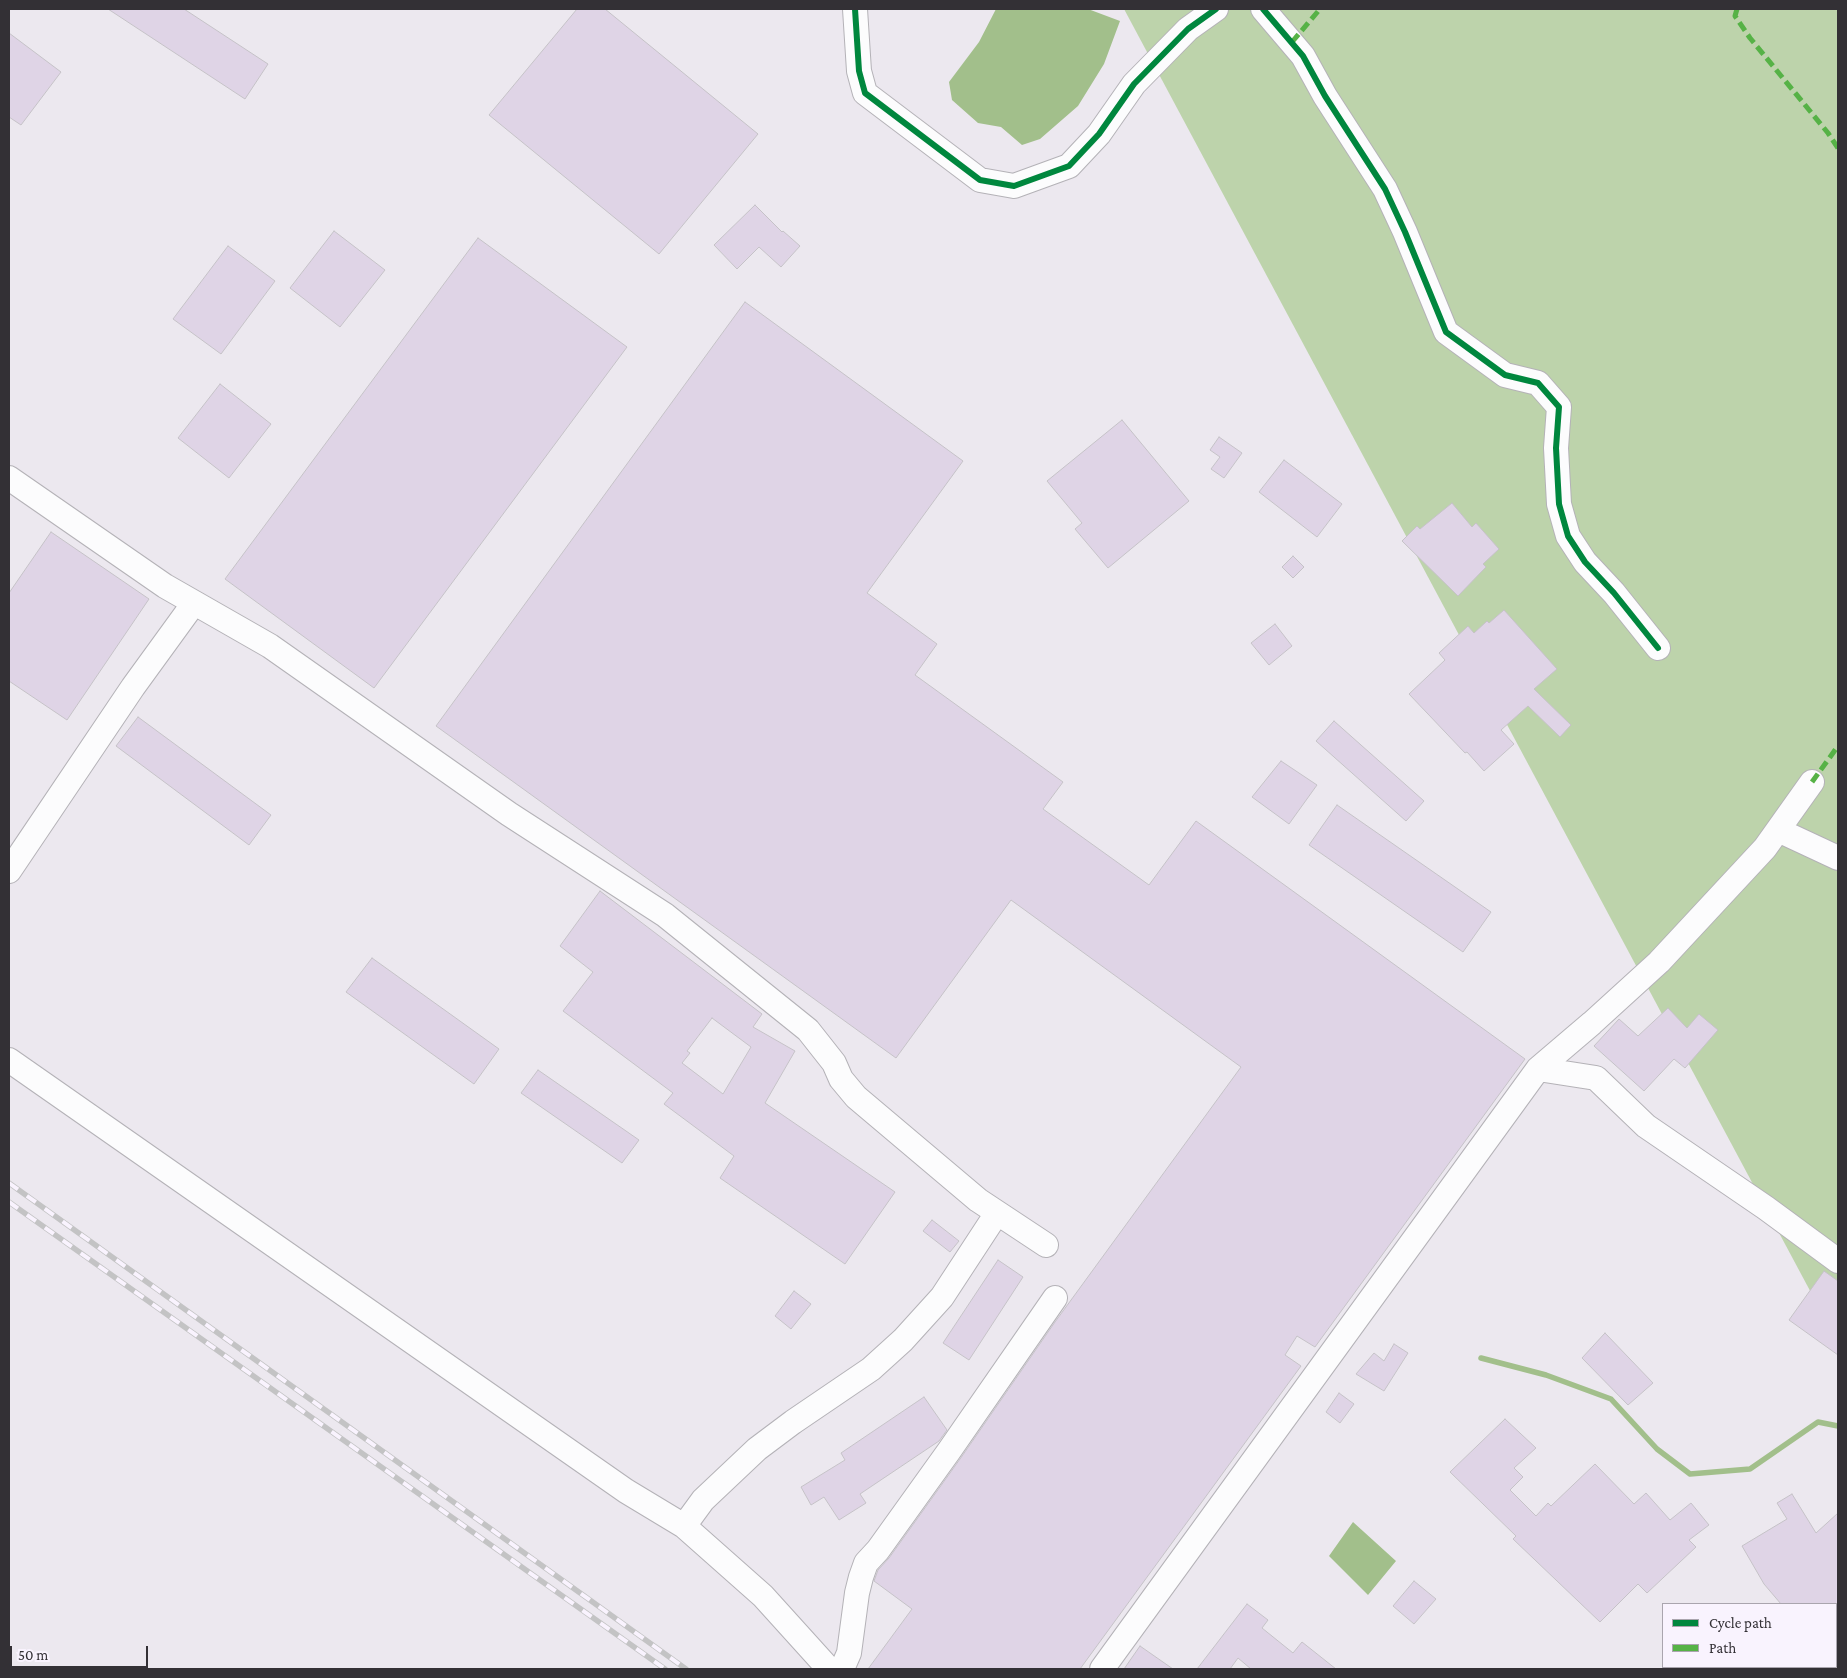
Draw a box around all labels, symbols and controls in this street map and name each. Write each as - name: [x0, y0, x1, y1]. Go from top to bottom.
- legend: [1662, 1603, 1837, 1668]
- text: Cycle path: [1709, 1615, 1772, 1631]
- scale bar: [12, 1636, 150, 1668]
- text: Path: [1709, 1640, 1736, 1656]
- text: 50 m: [18, 1647, 48, 1663]

